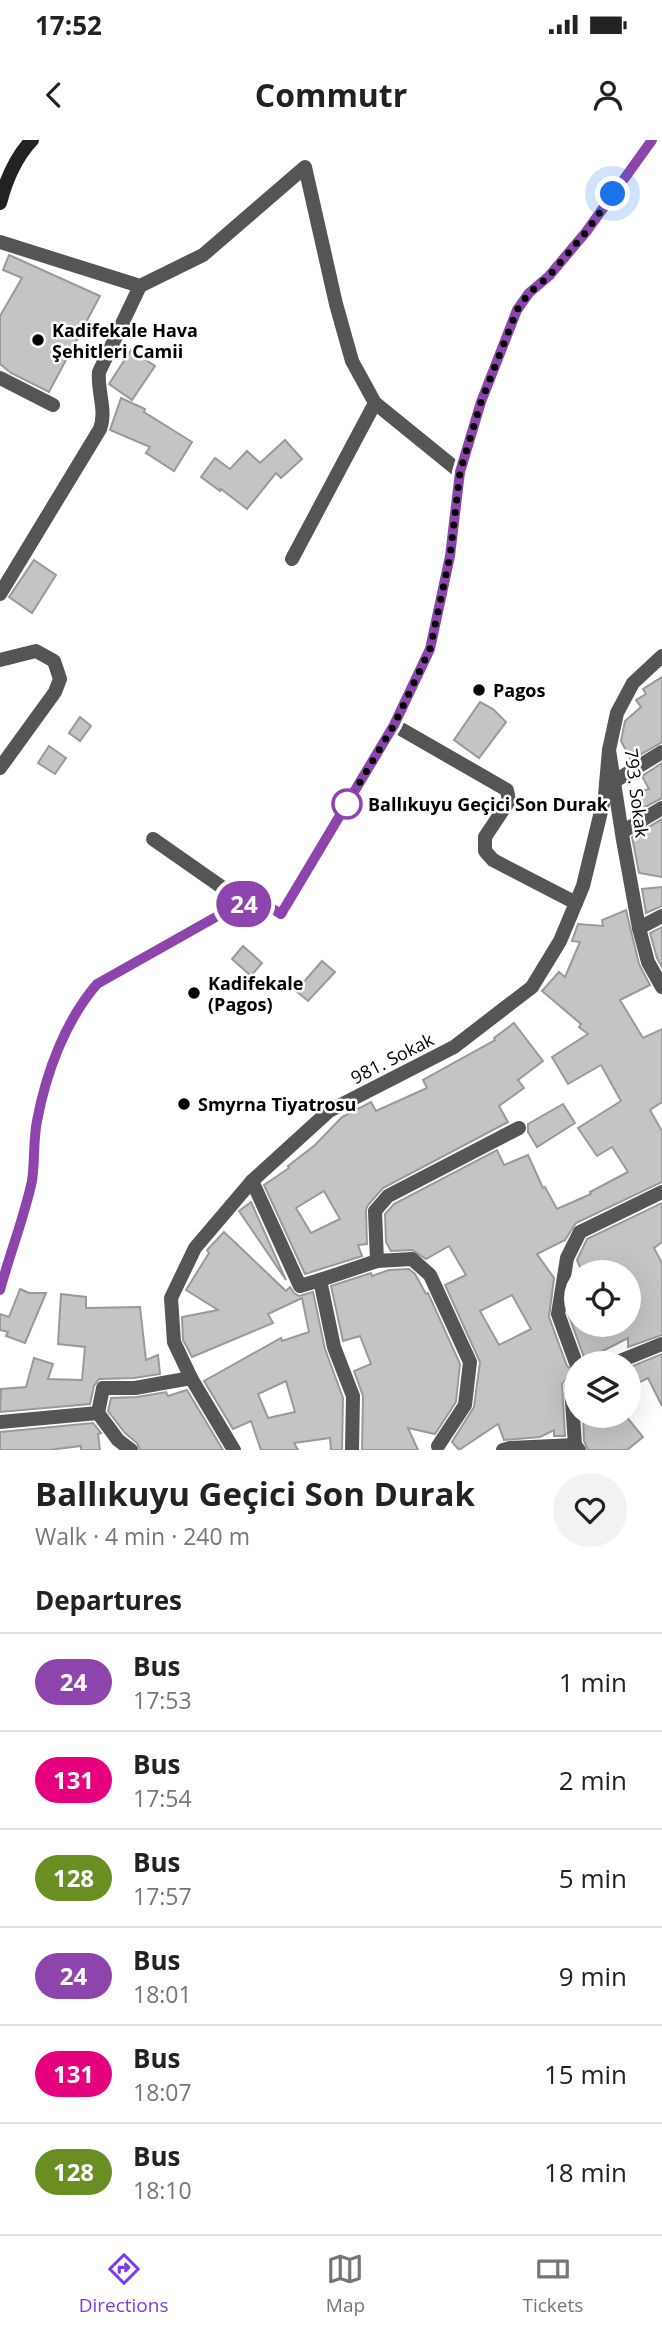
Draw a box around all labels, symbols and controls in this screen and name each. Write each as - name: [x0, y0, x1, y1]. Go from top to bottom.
- text: 17:52: [35, 7, 102, 43]
- text: Commutr: [255, 73, 407, 116]
- icon: back: [35, 76, 73, 114]
- icon: person: [589, 76, 627, 114]
- your location: [595, 176, 630, 211]
- place label: Kadifekale Hava Şehitleri Camii: [52, 318, 198, 363]
- marker: Kadifekale Hava Şehitleri Camii: [30, 332, 46, 348]
- place label: Pagos: [493, 678, 545, 702]
- marker: Pagos: [471, 682, 487, 698]
- street label: 793. Sokak: [620, 747, 654, 840]
- marker: Ballıkuyu Geçici Son Durak: [332, 789, 362, 819]
- place label: Ballıkuyu Geçici Son Durak: [368, 792, 609, 816]
- line badge: 24: [212, 881, 276, 927]
- text: 24: [230, 887, 258, 920]
- place label: Kadifekale (Pagos): [208, 971, 303, 1016]
- marker: Kadifekale (Pagos): [186, 985, 202, 1001]
- street label: 981. Sokak: [346, 1027, 438, 1089]
- place label: Smyrna Tiyatrosu: [198, 1092, 356, 1116]
- marker: Smyrna Tiyatrosu: [176, 1096, 192, 1112]
- map controls: [564, 1260, 641, 1428]
- button: locate: [564, 1260, 641, 1337]
- button: layers: [564, 1351, 641, 1428]
- text: Ballıkuyu Geçici Son Durak: [35, 1471, 475, 1516]
- button: heart: [553, 1473, 627, 1547]
- text: Walk · 4 min · 240 m: [35, 1520, 250, 1552]
- text: Departures: [35, 1582, 182, 1618]
- text: Bus: [133, 1648, 180, 1684]
- text: 1 min: [559, 1664, 627, 1700]
- text: 24: [60, 1665, 87, 1698]
- text: 17:53: [133, 1684, 192, 1716]
- text: Bus: [133, 1746, 180, 1782]
- text: 2 min: [559, 1762, 627, 1798]
- text: 131: [53, 1763, 94, 1796]
- text: 17:54: [133, 1782, 192, 1814]
- text: Bus: [133, 1844, 180, 1880]
- text: 5 min: [559, 1860, 627, 1896]
- text: 128: [53, 1861, 94, 1894]
- text: 17:57: [133, 1880, 192, 1912]
- text: Bus: [133, 1942, 180, 1978]
- text: 9 min: [559, 1958, 627, 1994]
- text: 24: [60, 1959, 87, 1992]
- text: 18:01: [133, 1978, 192, 2010]
- text: Bus: [133, 2040, 180, 2076]
- text: 15 min: [544, 2056, 627, 2092]
- text: 131: [53, 2057, 94, 2090]
- text: 18:07: [133, 2076, 192, 2108]
- text: Bus: [133, 2138, 180, 2174]
- text: 18 min: [544, 2154, 627, 2190]
- text: 128: [53, 2155, 94, 2188]
- text: 18:10: [133, 2174, 192, 2206]
- tab: Directions: [79, 2250, 169, 2318]
- tab: Map: [326, 2250, 365, 2318]
- tab: Tickets: [522, 2250, 583, 2318]

